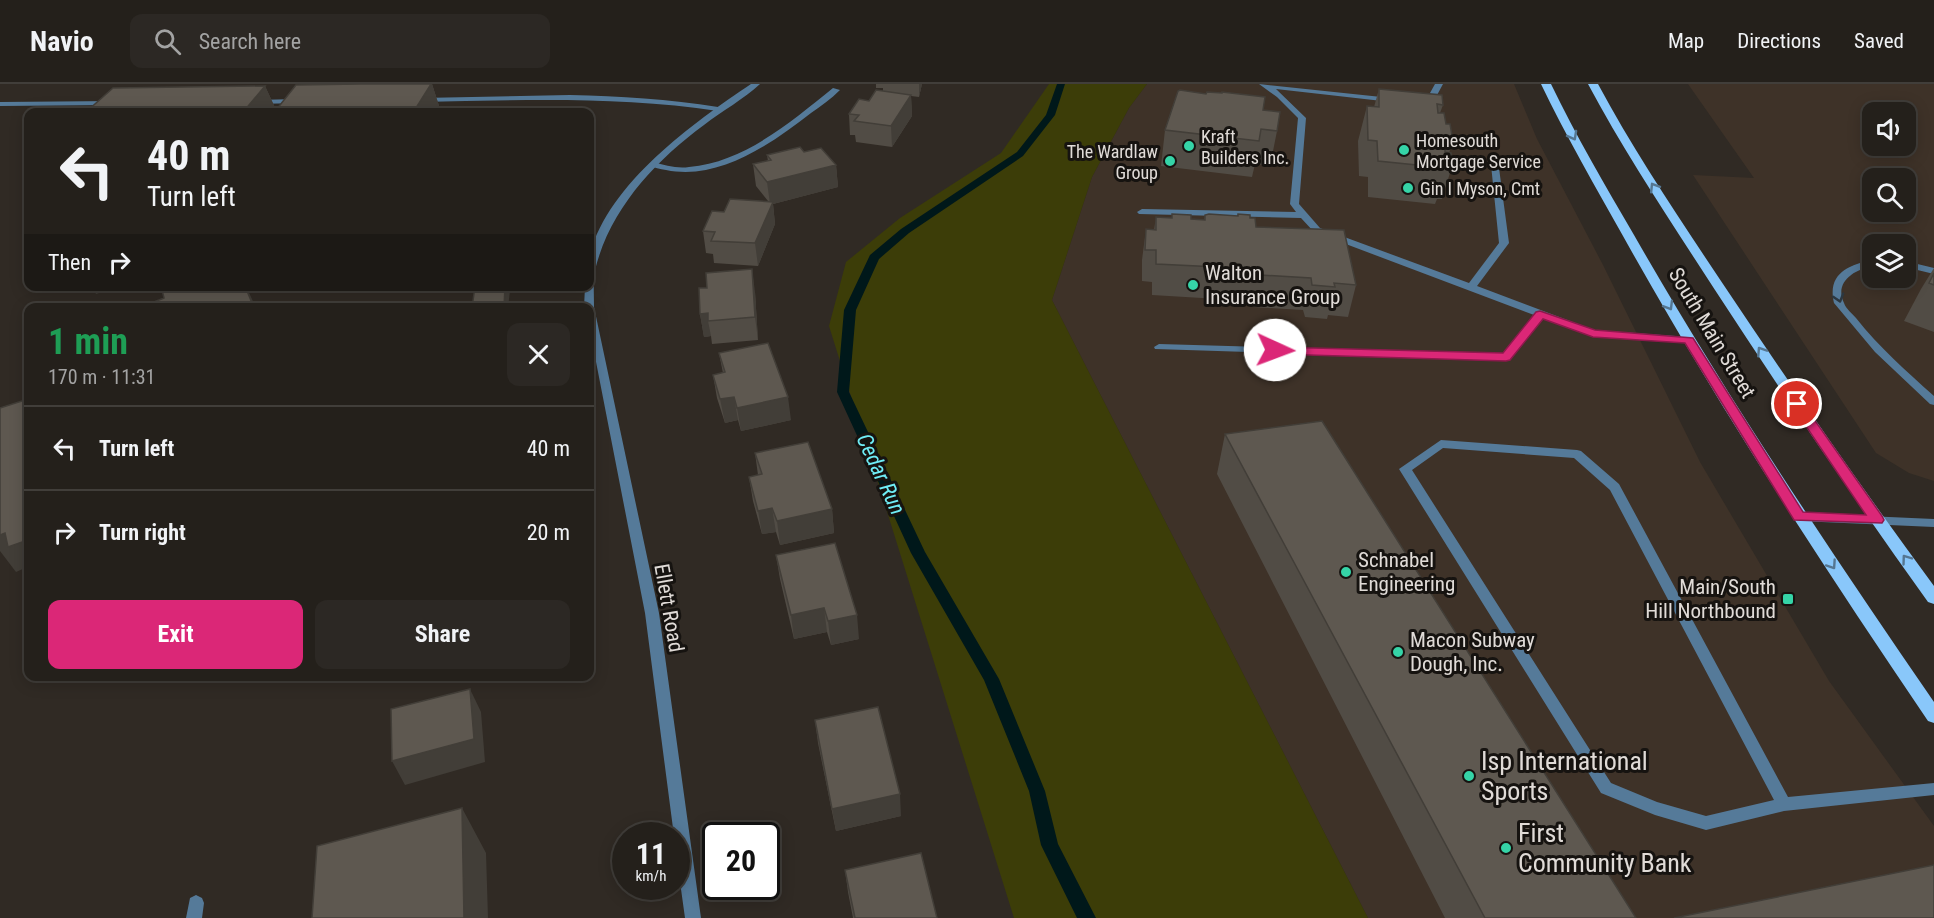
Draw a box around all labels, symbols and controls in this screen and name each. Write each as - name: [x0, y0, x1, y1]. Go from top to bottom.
- search box: [130, 14, 550, 68]
- text: Navio: [30, 25, 94, 58]
- icon: search: [151, 25, 184, 58]
- text: Search here: [199, 29, 301, 54]
- text: Map: [1668, 29, 1704, 53]
- text: Directions: [1737, 29, 1821, 53]
- text: Saved: [1854, 29, 1904, 53]
- map controls: [1862, 102, 1916, 288]
- button: sound: [1862, 102, 1916, 156]
- place label: Kraft Builders Inc.: [1201, 126, 1289, 168]
- place label: Homesouth Mortgage Service: [1416, 130, 1541, 172]
- one-way arrow: [1566, 130, 1577, 140]
- text: 40 m: [147, 131, 230, 180]
- icon: left: [48, 132, 126, 210]
- marker: Kraft Builders Inc.: [1182, 139, 1196, 153]
- place label: The Wardlaw Group: [1067, 141, 1158, 183]
- marker: Homesouth Mortgage Service: [1397, 143, 1411, 157]
- marker: The Wardlaw Group: [1163, 154, 1177, 168]
- button: search: [1862, 168, 1916, 222]
- place label: Gin I Myson, Cmt: [1420, 178, 1540, 199]
- text: Turn left: [147, 181, 236, 213]
- marker: Gin I Myson, Cmt: [1401, 181, 1415, 195]
- one-way arrow: [1650, 183, 1661, 194]
- button: layers: [1862, 234, 1916, 288]
- icon: right: [103, 246, 136, 279]
- text: Then: [48, 250, 91, 275]
- place label: Walton Insurance Group: [1205, 261, 1340, 309]
- street label: South Main Street: [1664, 264, 1760, 402]
- marker: Walton Insurance Group: [1186, 278, 1200, 292]
- one-way arrow: [1832, 293, 1845, 303]
- one-way arrow: [1661, 300, 1673, 310]
- position arrow: [1243, 318, 1307, 382]
- text: 1 min: [48, 321, 128, 363]
- button: close: [507, 323, 570, 386]
- one-way arrow: [1757, 346, 1768, 357]
- text: 170 m · 11:31: [48, 365, 155, 389]
- pin: [1771, 378, 1822, 429]
- icon: arrive: [1780, 387, 1813, 420]
- water label: Cedar Run: [851, 430, 911, 518]
- icon: left: [48, 432, 81, 465]
- text: Turn left: [99, 436, 174, 461]
- text: 40 m: [527, 436, 570, 461]
- icon: right: [48, 516, 81, 549]
- text: Turn right: [99, 520, 186, 545]
- text: 20 m: [527, 520, 570, 545]
- place label: Schnabel Engineering: [1358, 548, 1455, 596]
- one-way arrow: [1902, 554, 1913, 565]
- one-way arrow: [1824, 559, 1835, 570]
- street label: Ellett Road: [649, 562, 689, 654]
- marker: Schnabel Engineering: [1339, 565, 1353, 579]
- place label: Main/South Hill Northbound: [1645, 575, 1776, 623]
- marker: Main/South Hill Northbound: [1781, 592, 1795, 606]
- button: Exit: [48, 600, 303, 669]
- button: Share: [315, 600, 570, 669]
- place label: Macon Subway Dough, Inc.: [1410, 628, 1535, 676]
- marker: Macon Subway Dough, Inc.: [1391, 645, 1405, 659]
- place label: Isp International Sports: [1481, 746, 1648, 806]
- marker: Isp International Sports: [1462, 769, 1476, 783]
- place label: First Community Bank: [1518, 818, 1692, 878]
- speed limit sign: 20: [702, 822, 780, 900]
- text: 11: [636, 836, 666, 871]
- marker: First Community Bank: [1499, 841, 1513, 855]
- text: km/h: [636, 867, 666, 885]

